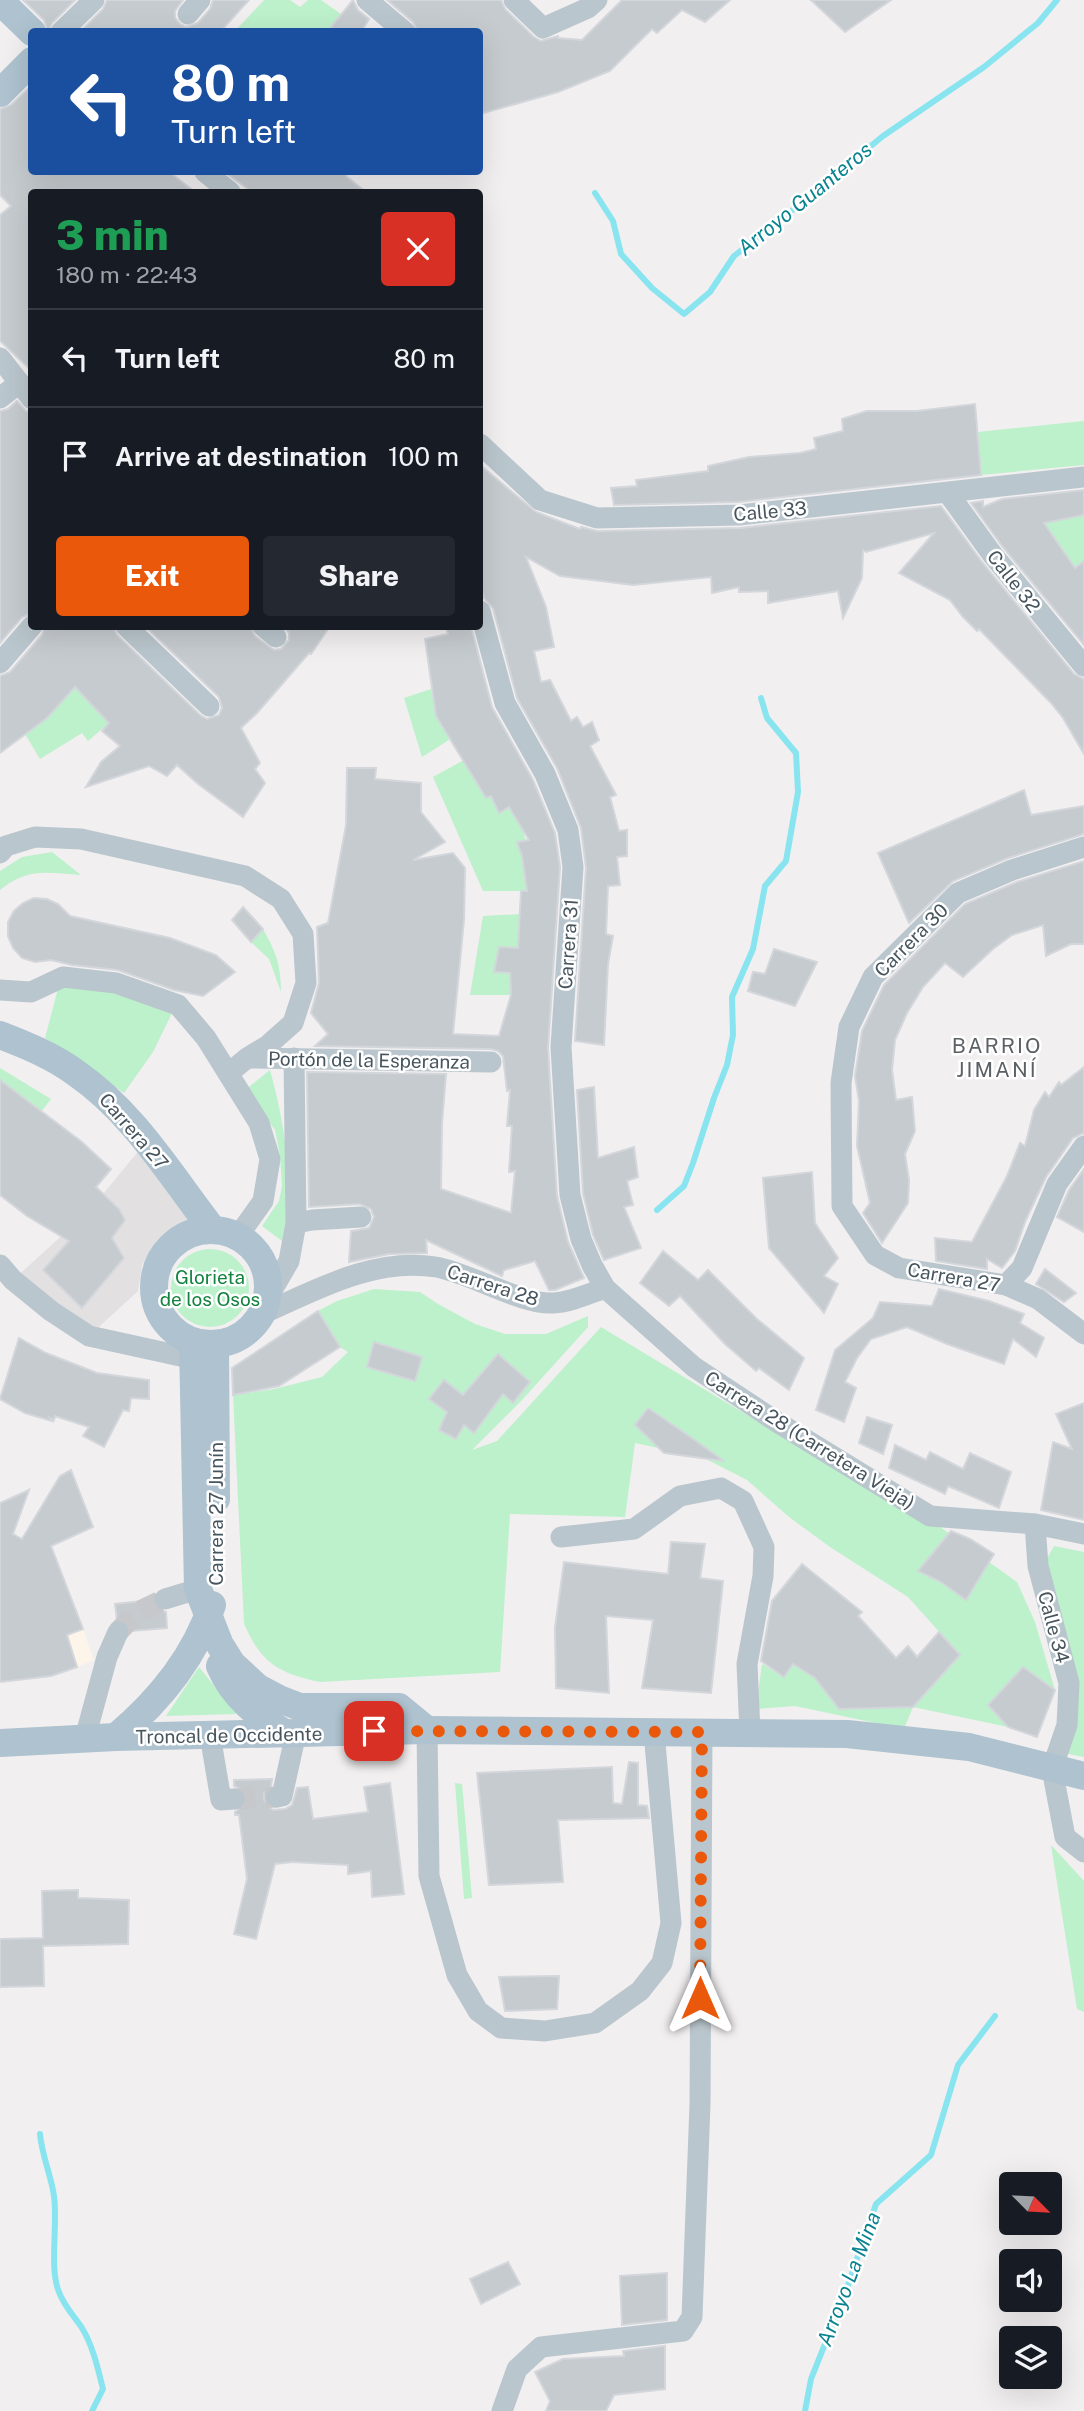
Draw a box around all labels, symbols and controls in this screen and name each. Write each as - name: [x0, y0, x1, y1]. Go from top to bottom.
- text: 80 m: [171, 54, 290, 112]
- icon: left: [56, 56, 147, 147]
- text: Turn left: [171, 113, 296, 150]
- water label: Arroyo Guanteros: [732, 137, 877, 260]
- text: 3 min: [56, 210, 169, 259]
- button: close: [381, 212, 455, 286]
- text: 180 m · 22:43: [56, 261, 197, 288]
- icon: left: [56, 339, 94, 377]
- text: Turn left: [115, 343, 220, 374]
- text: 80 m: [394, 343, 455, 374]
- icon: arrive: [56, 437, 94, 475]
- text: Arrive at destination: [115, 441, 367, 472]
- text: 100 m: [388, 441, 459, 472]
- street label: Calle 33: [733, 497, 807, 525]
- button: Exit: [56, 536, 249, 616]
- button: Share: [263, 536, 455, 616]
- street label: Calle 32: [983, 546, 1045, 616]
- street label: Carrera 31: [554, 898, 582, 990]
- street label: Carrera 30: [870, 899, 952, 981]
- district label: BARRIO JIMANÍ: [952, 1033, 1042, 1082]
- street label: Portón de la Esperanza: [268, 1047, 470, 1073]
- street label: Carrera 27: [95, 1088, 173, 1174]
- street label: Carrera 27: [906, 1258, 1002, 1296]
- street label: Carrera 28: [445, 1260, 541, 1310]
- park label: Glorieta de los Osos: [160, 1266, 260, 1310]
- street label: Carrera 28 (Carretera Vieja): [701, 1366, 919, 1514]
- street label: Carrera 27 Junín: [205, 1442, 227, 1586]
- street label: Calle 34: [1034, 1589, 1074, 1665]
- pin: [344, 1701, 404, 1761]
- icon: arrive: [355, 1712, 393, 1750]
- street label: Troncal de Occidente: [136, 1722, 322, 1748]
- position arrow: [663, 1961, 737, 2035]
- north arrow: [999, 2172, 1062, 2235]
- map controls: [999, 2172, 1062, 2389]
- water label: Arroyo La Mina: [811, 2208, 886, 2349]
- button: sound: [999, 2249, 1062, 2312]
- button: layers: [999, 2326, 1062, 2389]

